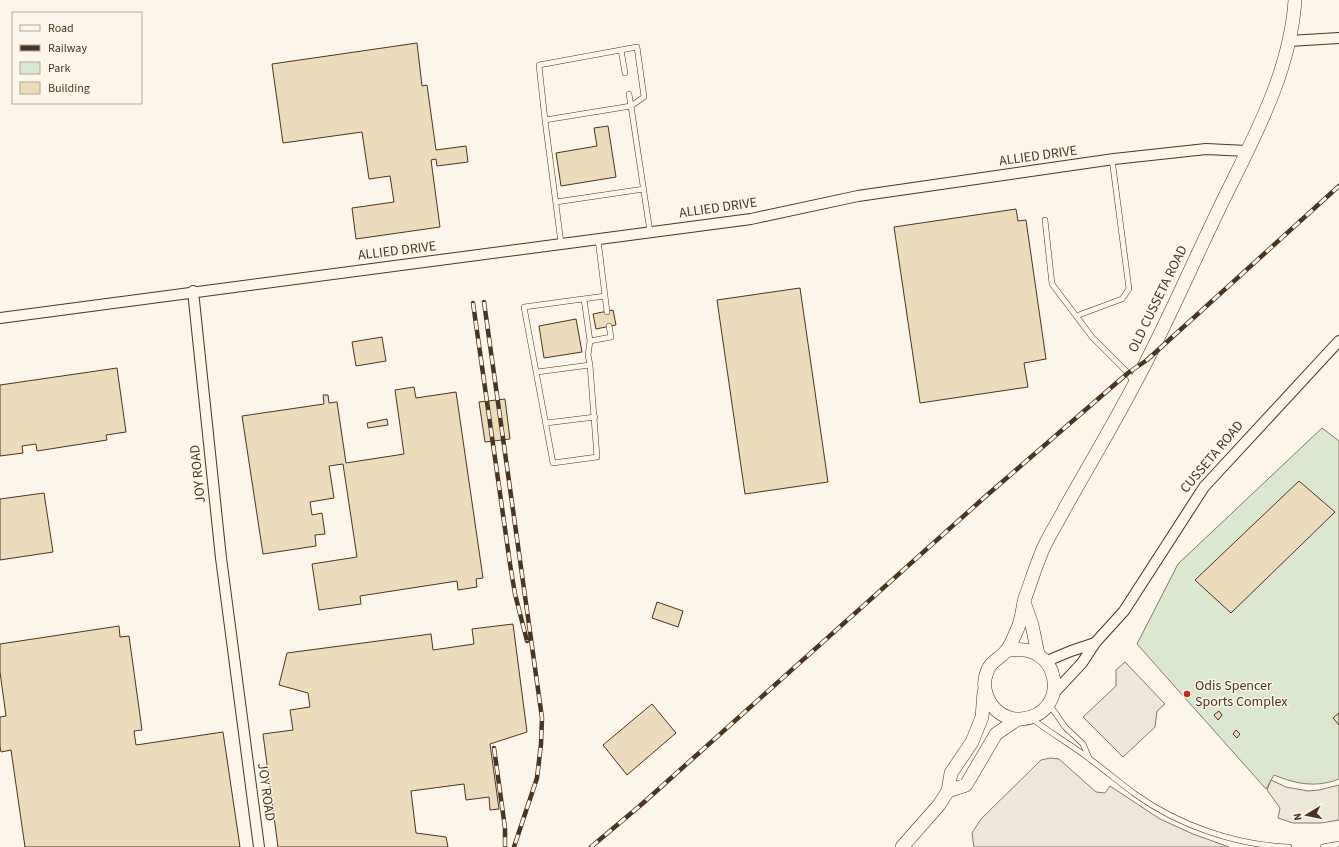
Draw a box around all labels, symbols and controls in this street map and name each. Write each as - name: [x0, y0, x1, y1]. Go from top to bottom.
- legend: [12, 12, 142, 104]
- text: Road: [48, 20, 74, 37]
- text: Railway: [48, 40, 87, 57]
- text: Park: [48, 60, 70, 77]
- text: Building: [48, 80, 90, 97]
- street label: ALLIED DRIVE: [998, 141, 1078, 171]
- street label: ALLIED DRIVE: [678, 193, 758, 223]
- street label: ALLIED DRIVE: [357, 236, 437, 266]
- street label: OLD CUSSETA ROAD: [1123, 242, 1193, 356]
- street label: CUSSETA ROAD: [1176, 416, 1248, 498]
- street label: JOY ROAD: [185, 444, 211, 504]
- place label: Odis Spencer Sports Complex: [1195, 676, 1288, 712]
- marker: Odis Spencer Sports Complex: [1182, 689, 1192, 699]
- street label: JOY ROAD: [252, 762, 280, 822]
- north arrow: [1287, 795, 1327, 835]
- text: N: [1290, 812, 1306, 822]

